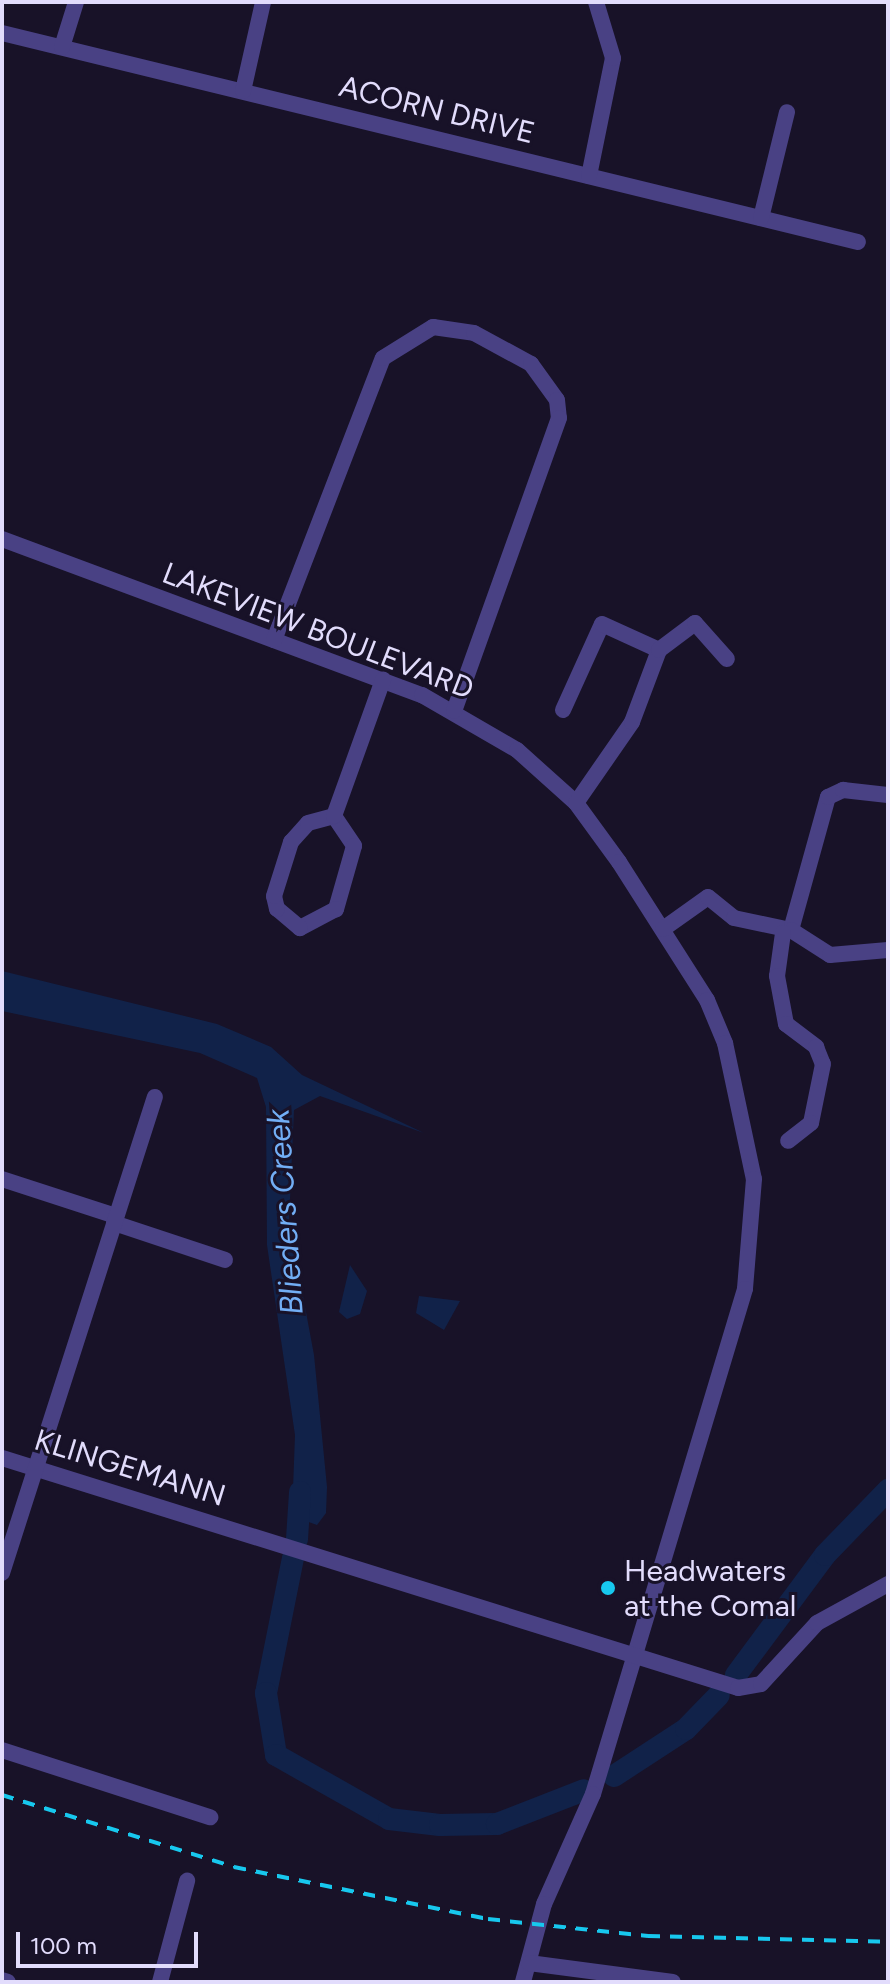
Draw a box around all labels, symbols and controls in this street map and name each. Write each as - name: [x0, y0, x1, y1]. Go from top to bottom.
- street label: ACORN DRIVE: [336, 68, 538, 152]
- street label: LAKEVIEW BOULEVARD: [157, 555, 479, 707]
- water label: Blieders Creek: [259, 1108, 311, 1316]
- street label: KLINGEMANN: [30, 1422, 230, 1514]
- place label: Headwaters at the Comal: [624, 1553, 796, 1624]
- marker: Headwaters at the Comal: [599, 1579, 617, 1597]
- scale bar: [20, 1916, 202, 1966]
- text: 100 m: [30, 1931, 97, 1960]

